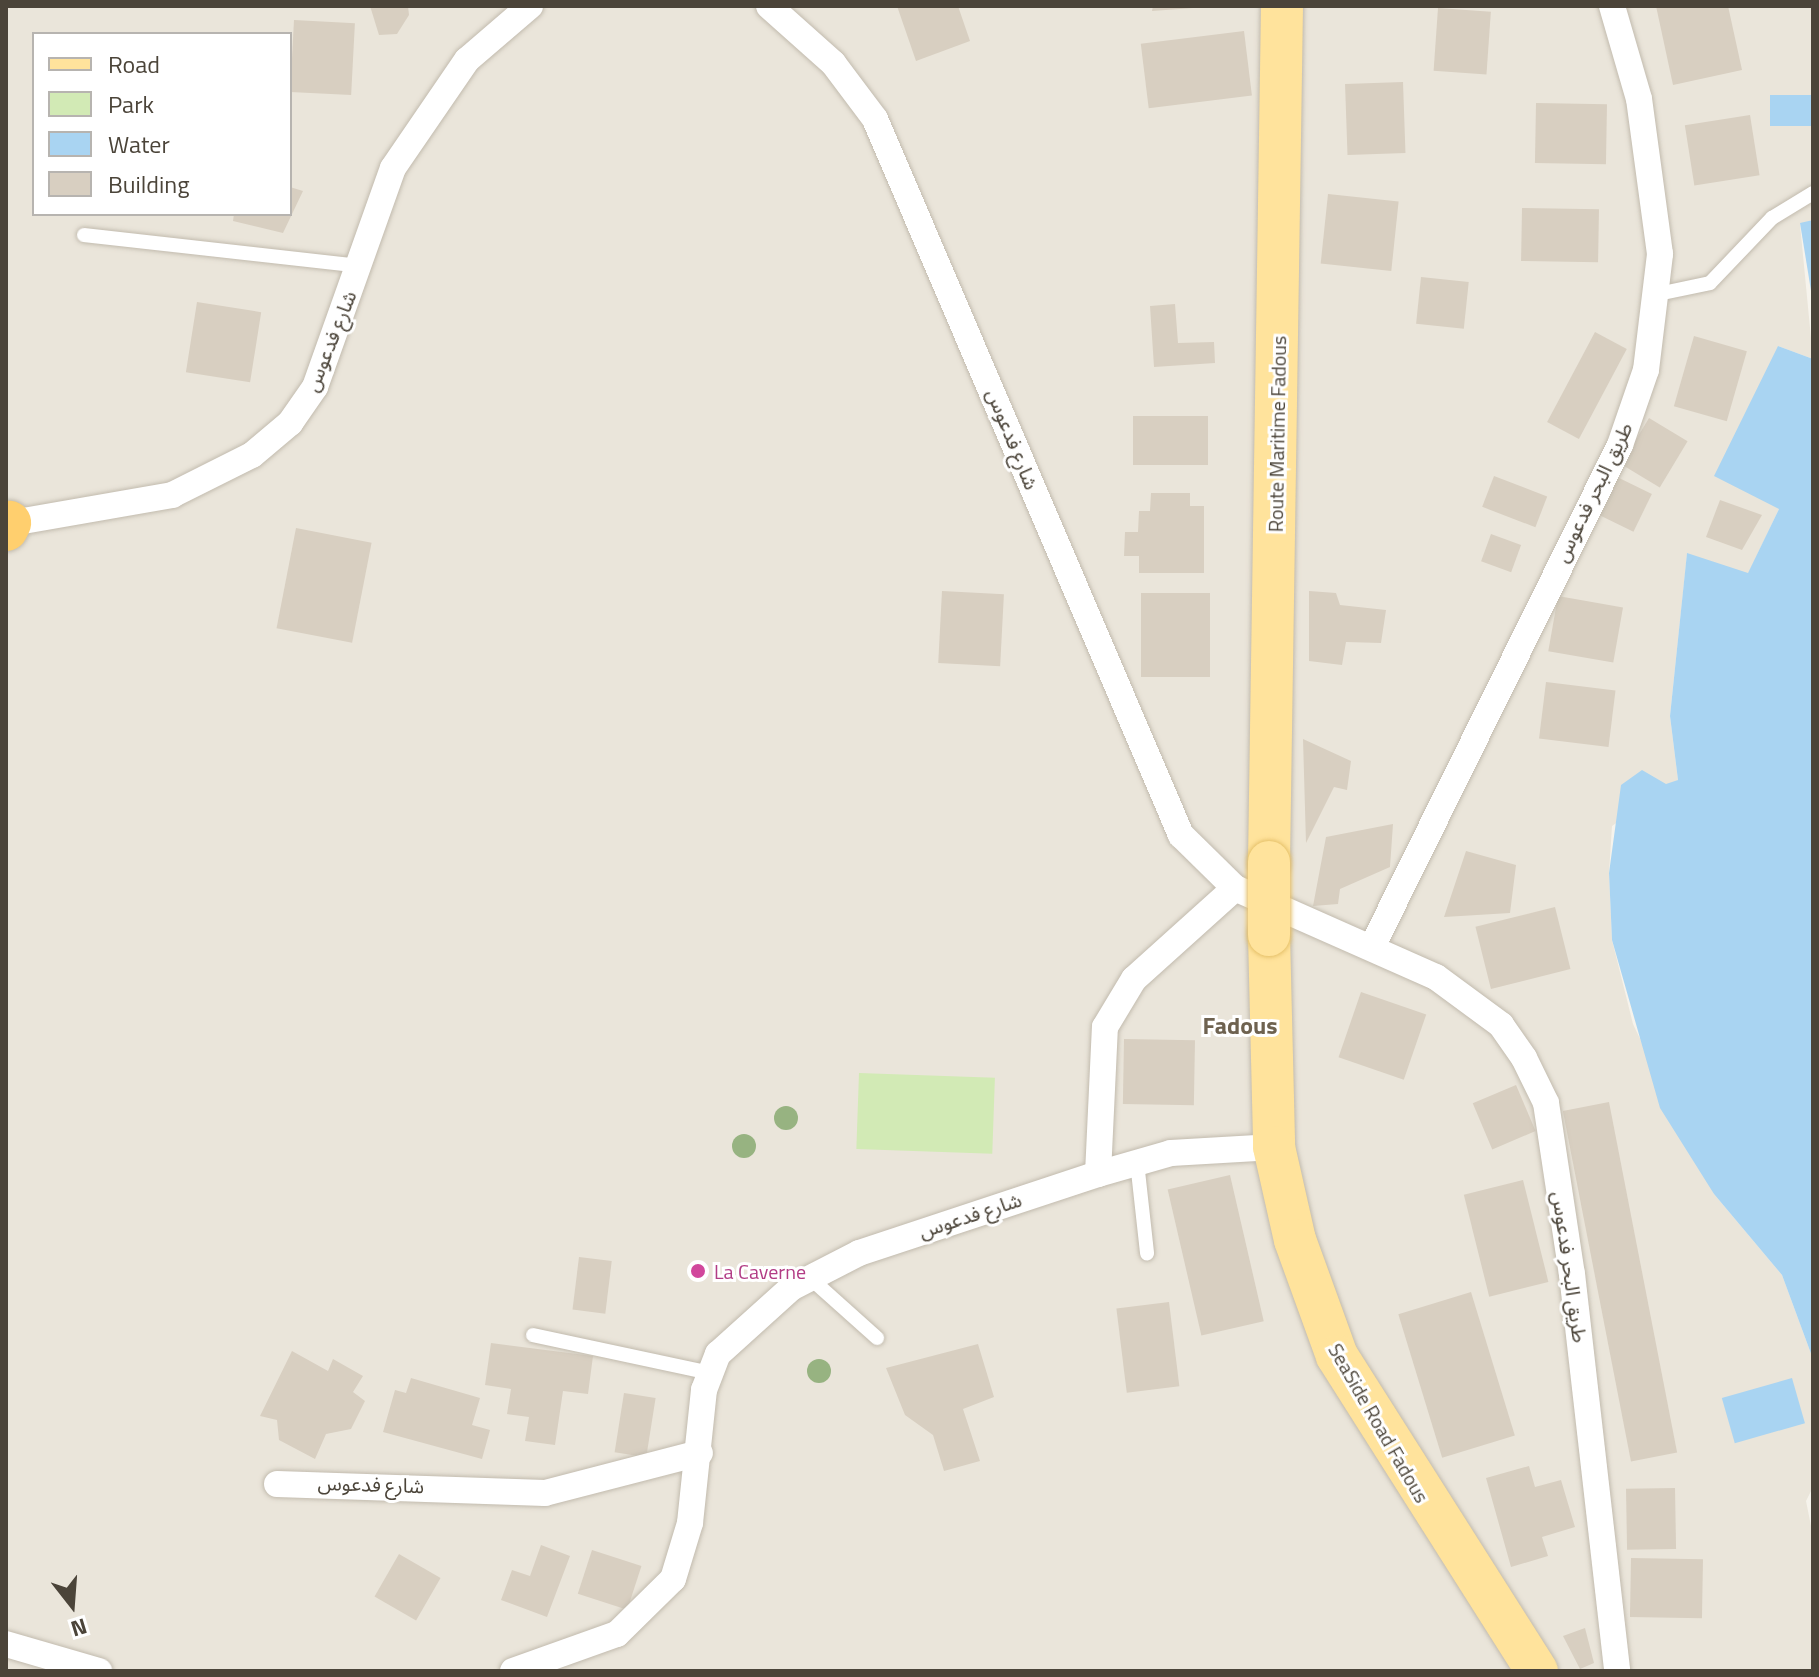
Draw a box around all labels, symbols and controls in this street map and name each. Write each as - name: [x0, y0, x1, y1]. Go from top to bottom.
- legend: [32, 32, 292, 216]
- text: Road: [108, 46, 160, 82]
- text: Park: [108, 86, 154, 122]
- text: Water: [108, 126, 170, 162]
- text: Building: [108, 166, 190, 202]
- street label: شارع فدعوس: [299, 287, 361, 395]
- street label: Route Maritime Fadous: [1263, 336, 1291, 532]
- street label: شارع فدعوس: [982, 385, 1044, 493]
- street label: طريق البحر فدعوس: [1549, 418, 1637, 566]
- district label: Fadous: [1202, 1012, 1278, 1040]
- street label: شارع فدعوس: [916, 1187, 1024, 1243]
- street label: طريق البحر فدعوس: [1548, 1190, 1592, 1344]
- place label: La Caverne: [714, 1259, 806, 1283]
- marker: La Caverne: [689, 1262, 707, 1280]
- street label: SeaSide Road Fadous: [1324, 1339, 1434, 1507]
- street label: شارع فدعوس: [317, 1470, 425, 1498]
- north arrow: [32, 1565, 112, 1645]
- text: N: [67, 1609, 91, 1646]

